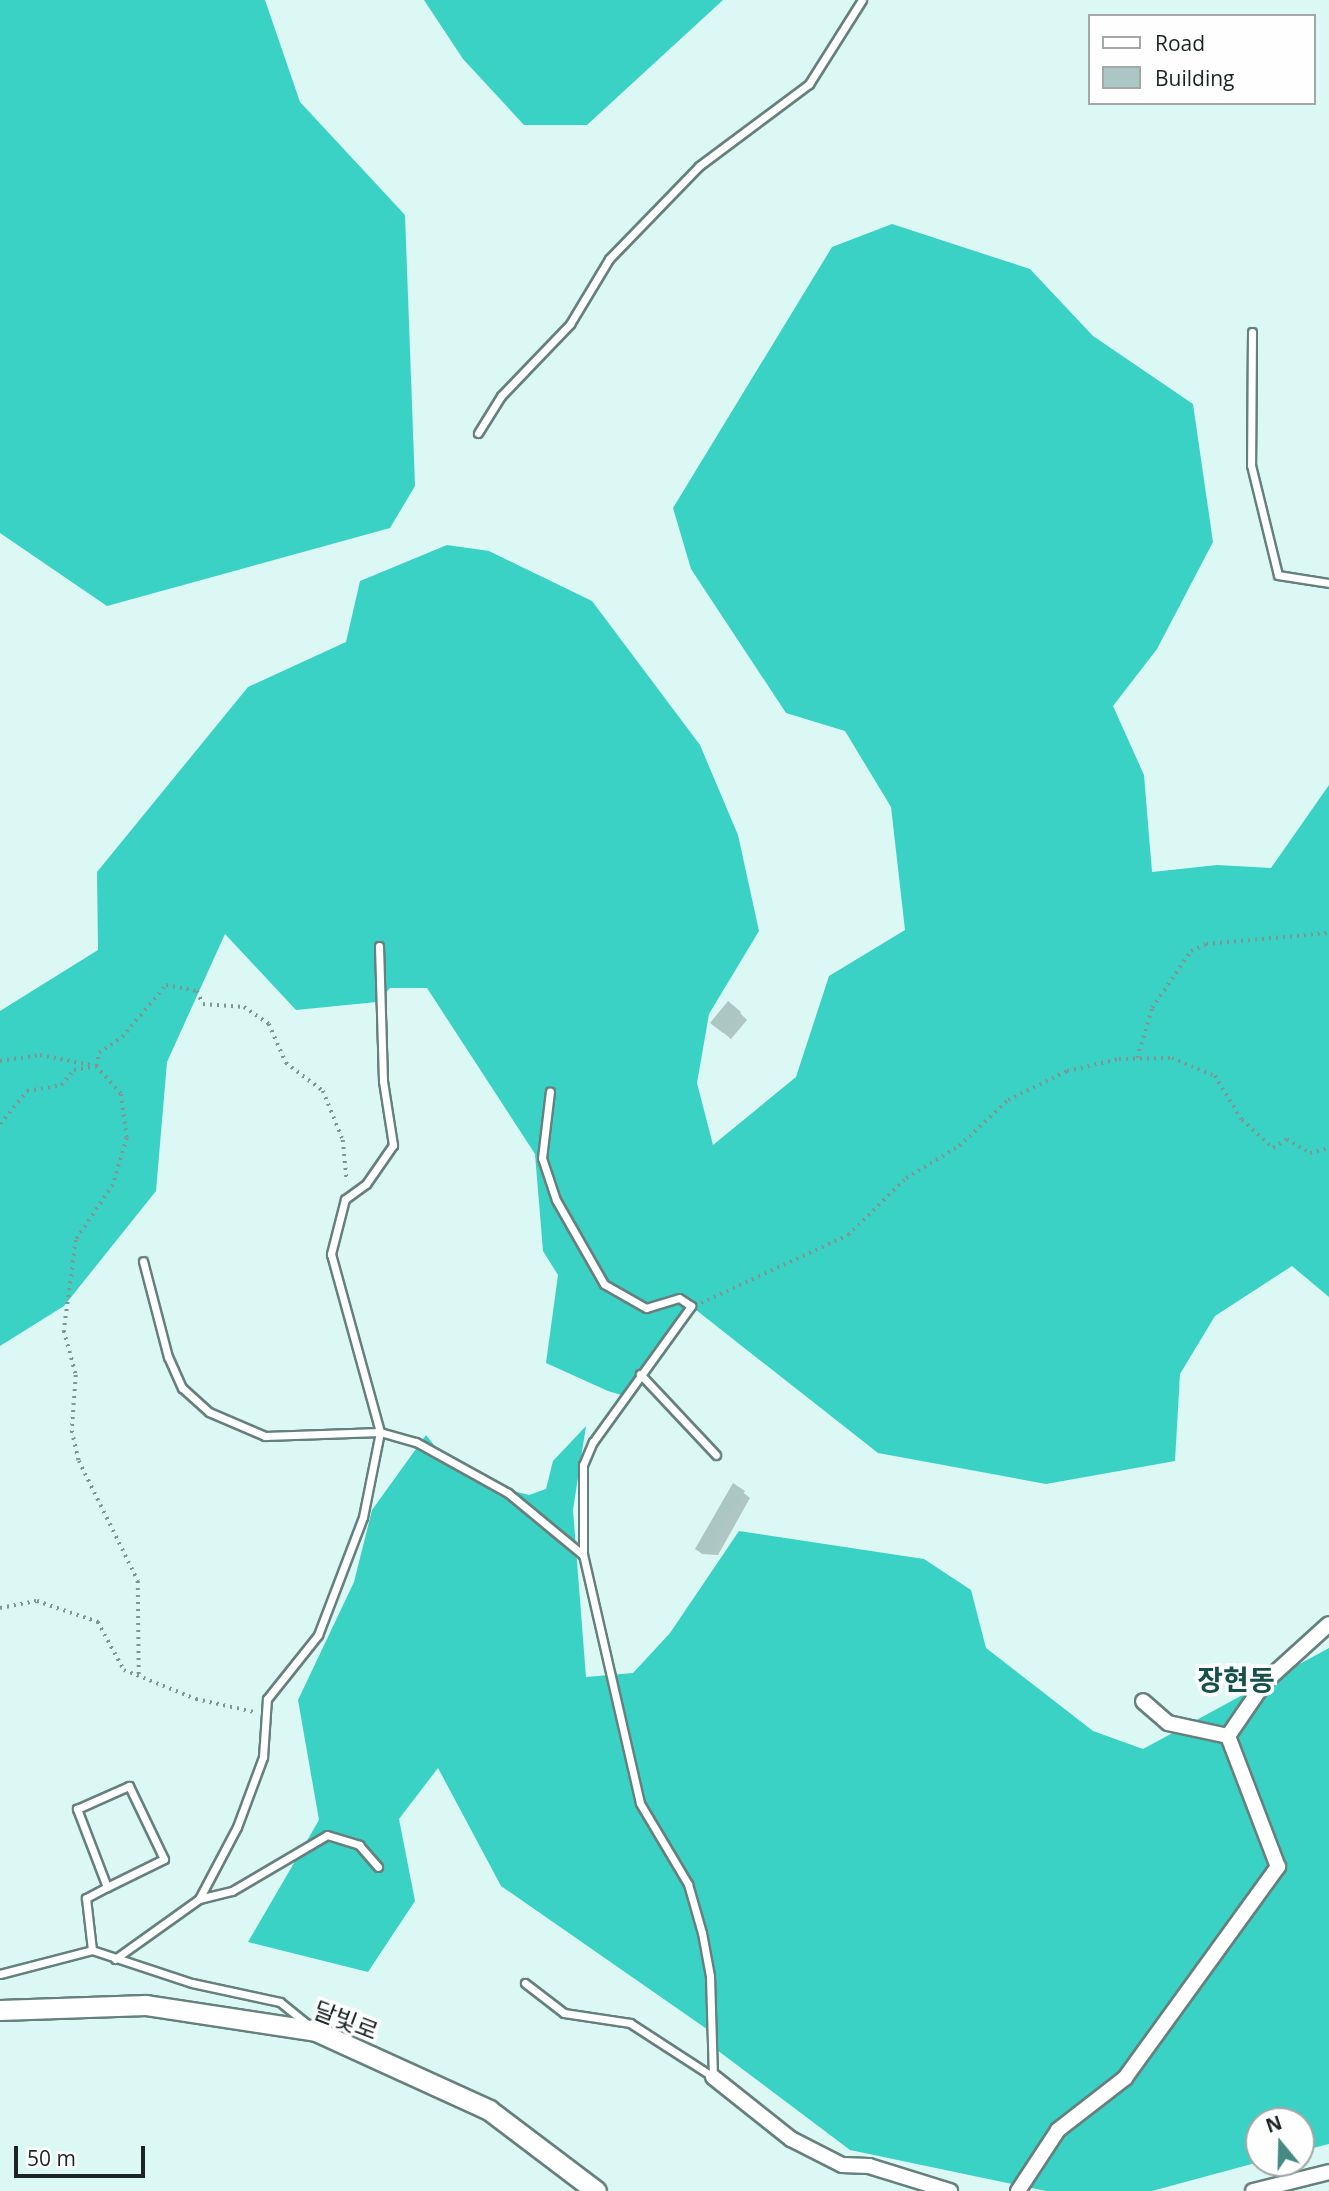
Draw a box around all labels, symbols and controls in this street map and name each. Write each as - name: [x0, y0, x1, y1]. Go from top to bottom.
- legend: [1088, 14, 1315, 105]
- text: Road: [1155, 29, 1205, 57]
- text: Building: [1155, 64, 1234, 92]
- district label: 장현동: [1197, 1662, 1275, 1696]
- street label: 달빛로: [310, 1995, 382, 2045]
- north arrow: [1245, 2107, 1315, 2177]
- text: N: [1262, 2109, 1285, 2139]
- scale bar: [18, 2132, 149, 2176]
- text: 50 m: [27, 2144, 76, 2172]

